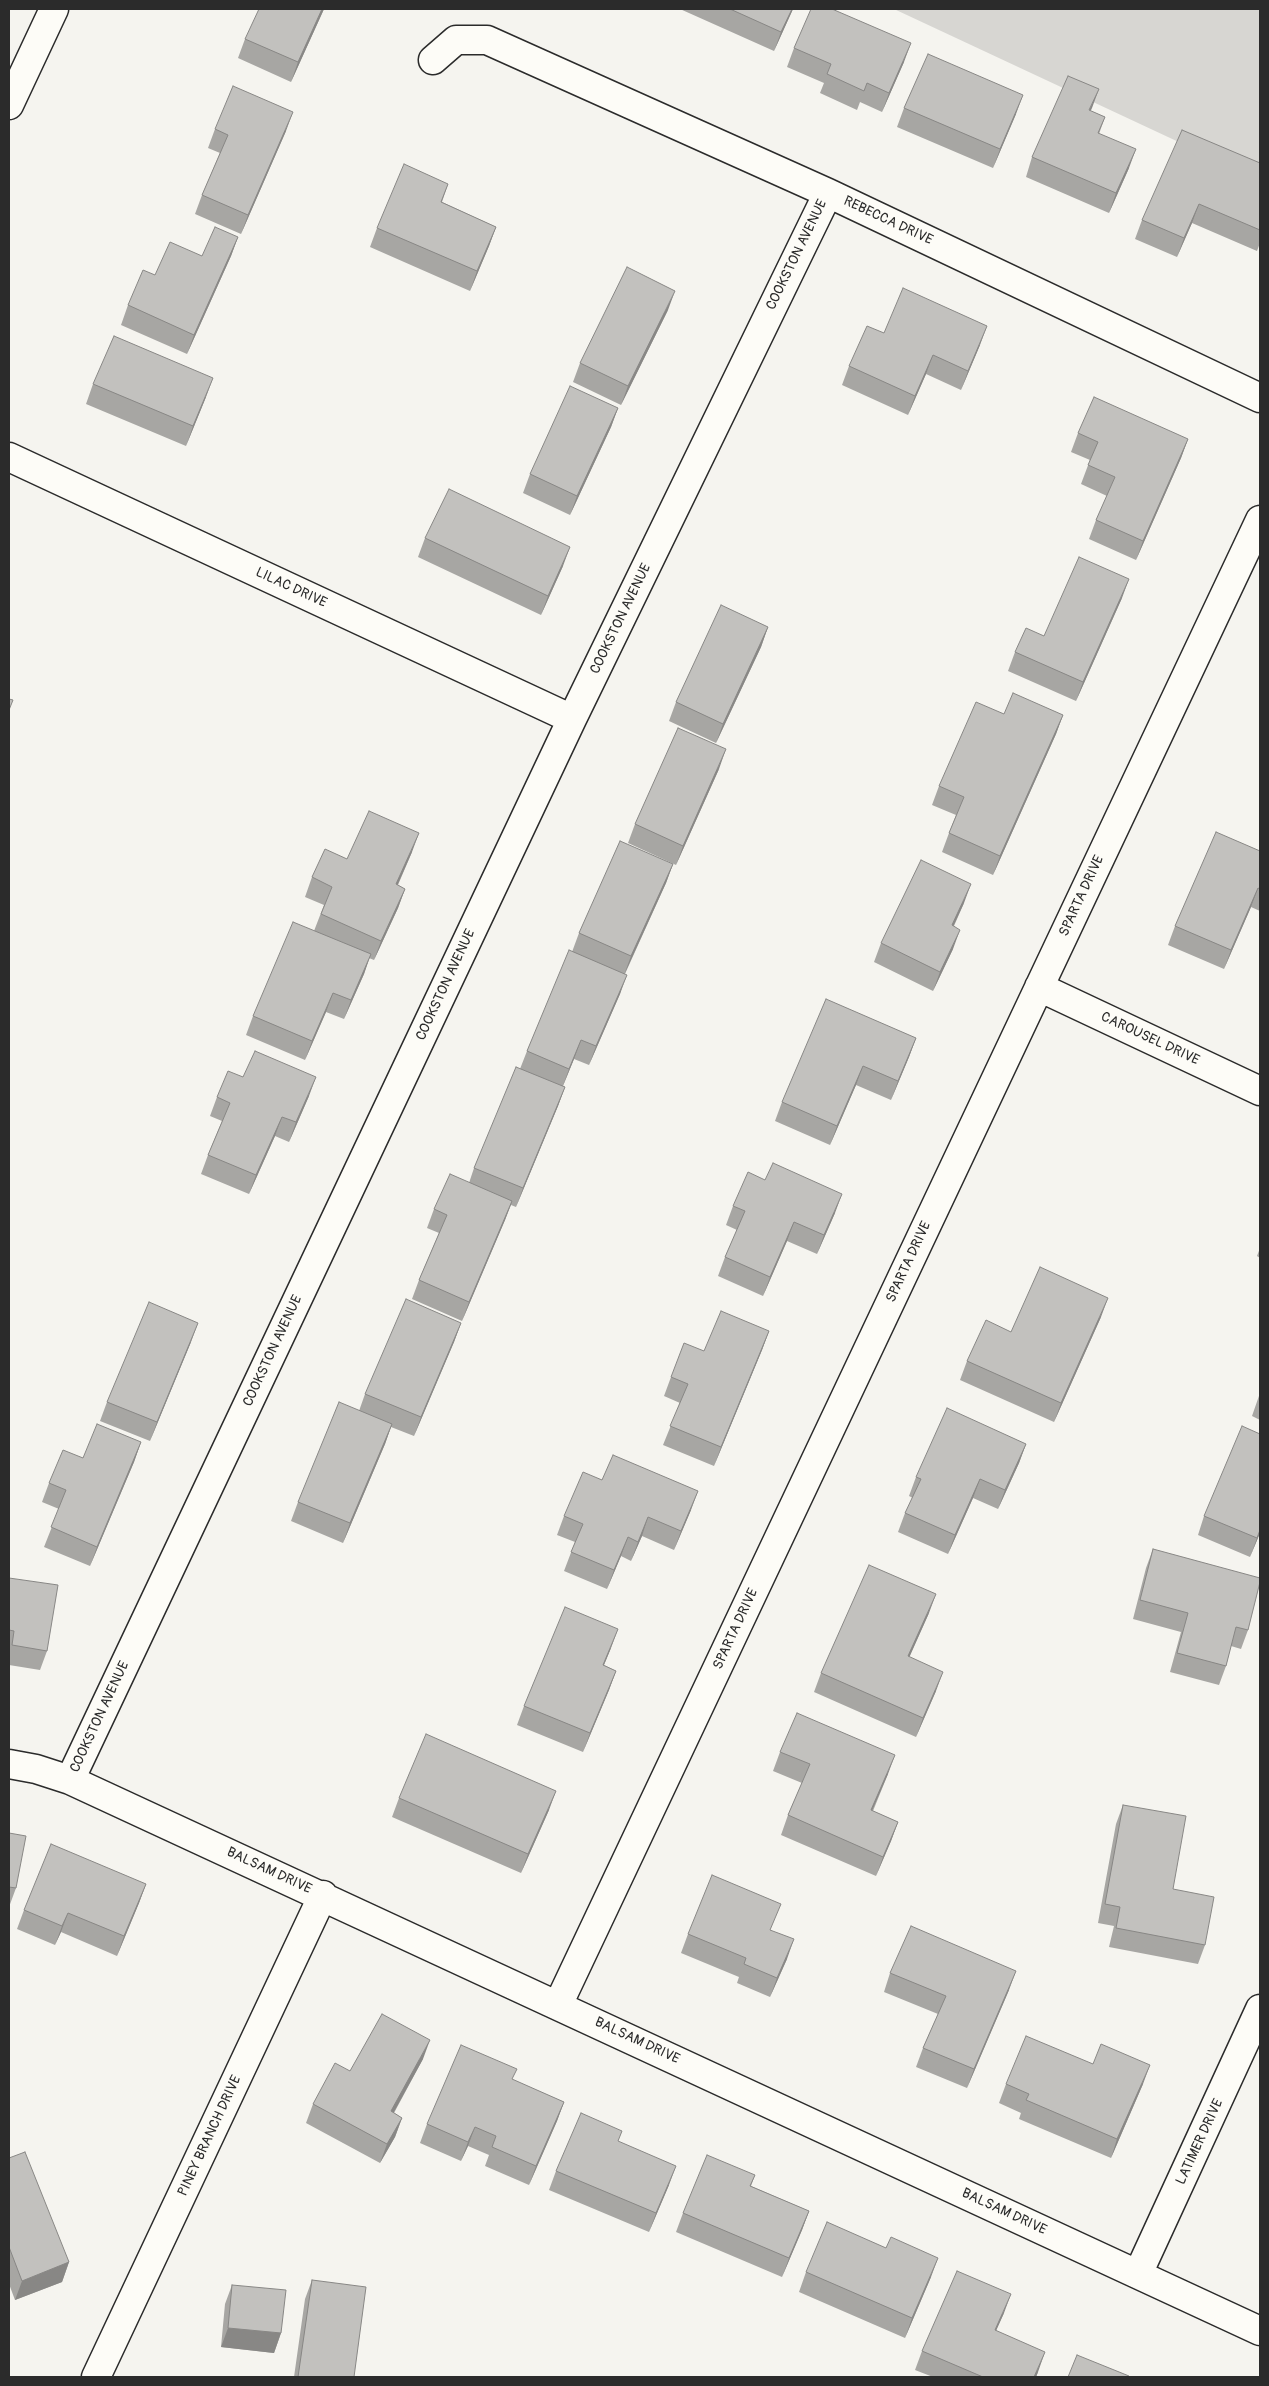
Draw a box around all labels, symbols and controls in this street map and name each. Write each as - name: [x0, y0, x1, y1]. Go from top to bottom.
- street label: REBECCA DRIVE: [841, 193, 935, 249]
- street label: COOKSTON AVENUE: [763, 197, 831, 313]
- street label: COOKSTON AVENUE: [587, 561, 655, 677]
- street label: LILAC DRIVE: [253, 564, 329, 612]
- street label: SPARTA DRIVE: [1056, 853, 1108, 939]
- street label: COOKSTON AVENUE: [413, 927, 479, 1043]
- street label: CAROUSEL DRIVE: [1098, 1009, 1202, 1069]
- street label: SPARTA DRIVE: [883, 1219, 935, 1305]
- street label: COOKSTON AVENUE: [240, 1293, 306, 1409]
- street label: SPARTA DRIVE: [710, 1586, 762, 1672]
- street label: COOKSTON AVENUE: [67, 1659, 133, 1775]
- street label: BALSAM DRIVE: [224, 1844, 314, 1898]
- street label: BALSAM DRIVE: [592, 2014, 682, 2068]
- street label: PINEY BRANCH DRIVE: [175, 2073, 245, 2199]
- street label: LATIMER DRIVE: [1173, 2096, 1227, 2188]
- street label: BALSAM DRIVE: [959, 2185, 1049, 2239]

